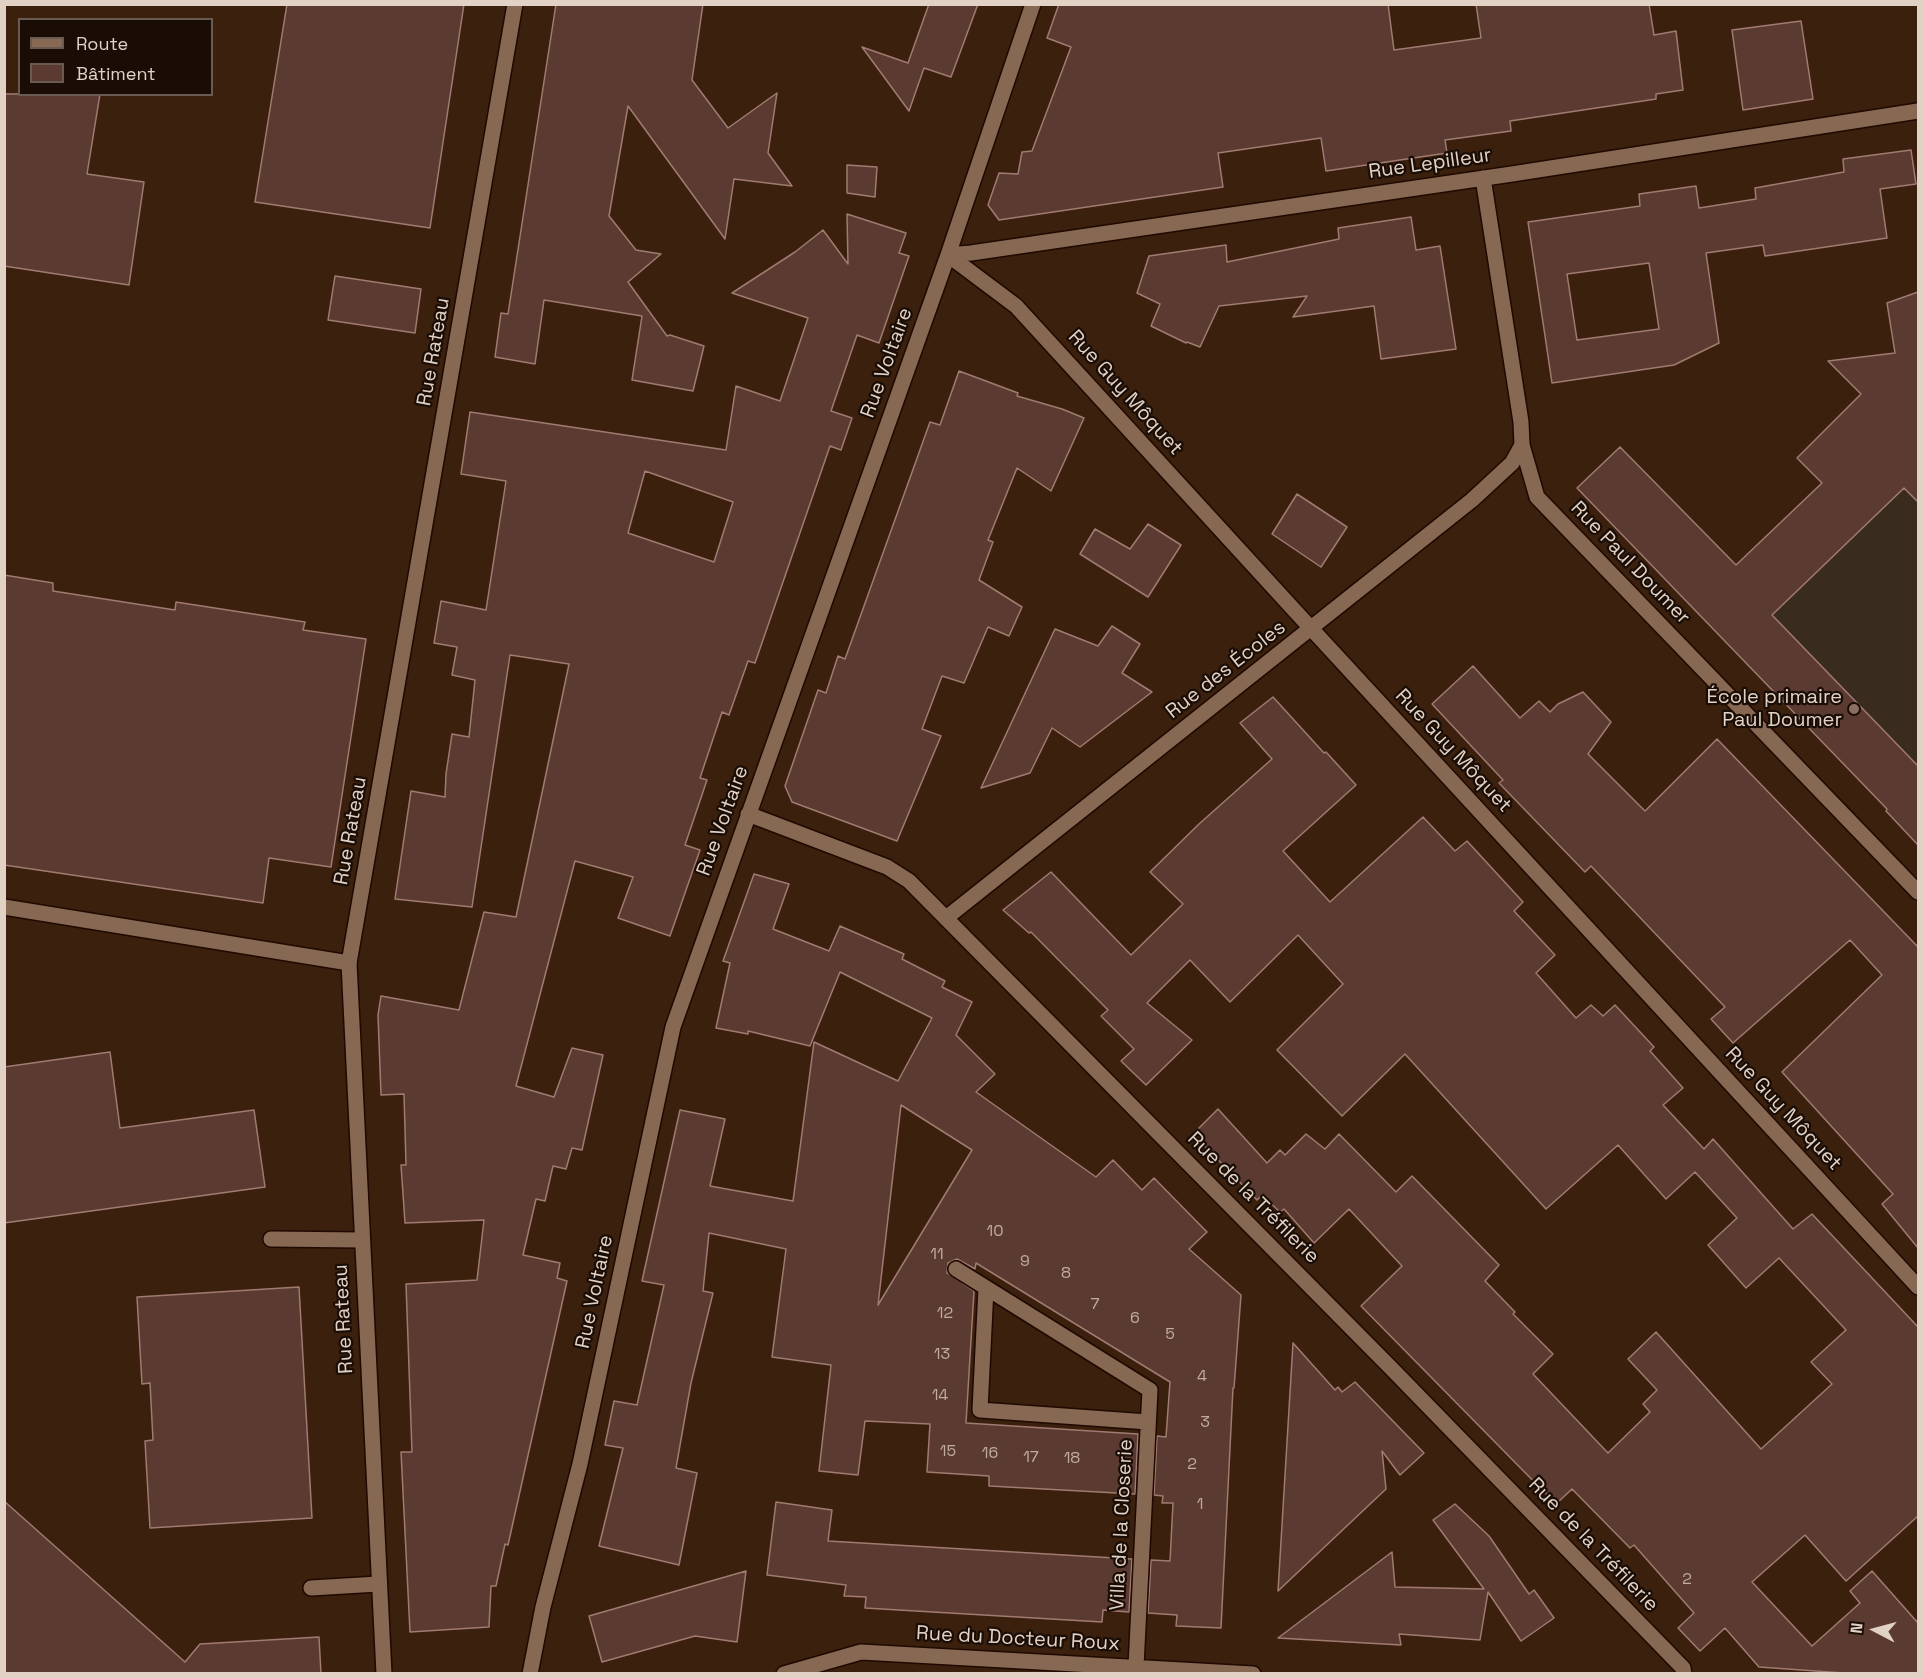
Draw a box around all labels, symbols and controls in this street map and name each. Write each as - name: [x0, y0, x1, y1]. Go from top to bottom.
- legend: [18, 18, 213, 96]
- text: Route: [76, 32, 128, 55]
- text: Bâtiment: [76, 62, 156, 85]
- street label: Rue Lepilleur: [1367, 144, 1493, 184]
- street label: Rue Rateau: [413, 296, 455, 408]
- street label: Rue Voltaire: [856, 305, 918, 421]
- street label: Rue Guy Môquet: [1063, 325, 1187, 461]
- street label: Rue Paul Doumer: [1565, 497, 1695, 629]
- street label: Rue des Écoles: [1161, 616, 1291, 724]
- street label: Rue Guy Môquet: [1390, 684, 1516, 818]
- place label: École primaire Paul Doumer: [1707, 686, 1842, 733]
- marker: École primaire Paul Doumer: [1847, 702, 1861, 716]
- street label: Rue Voltaire: [692, 763, 754, 879]
- street label: Rue Rateau: [330, 775, 372, 887]
- street label: Rue Guy Môquet: [1720, 1042, 1846, 1176]
- street label: Rue de la Tréfilerie: [1182, 1127, 1324, 1269]
- house number: 10: [987, 1222, 1003, 1242]
- street label: Rue Voltaire: [571, 1233, 619, 1351]
- house number: 11: [930, 1245, 944, 1265]
- house number: 9: [1020, 1252, 1030, 1272]
- street label: Rue Rateau: [329, 1264, 359, 1374]
- house number: 8: [1061, 1264, 1071, 1284]
- house number: 7: [1090, 1295, 1100, 1315]
- house number: 12: [937, 1304, 953, 1324]
- house number: 6: [1130, 1309, 1140, 1329]
- house number: 5: [1165, 1325, 1175, 1345]
- house number: 13: [934, 1345, 950, 1365]
- house number: 4: [1197, 1367, 1207, 1387]
- house number: 14: [932, 1386, 948, 1406]
- house number: 3: [1200, 1413, 1210, 1433]
- street label: Villa de la Closerie: [1106, 1439, 1138, 1611]
- house number: 15: [940, 1442, 956, 1462]
- house number: 16: [982, 1444, 998, 1464]
- house number: 17: [1023, 1448, 1039, 1468]
- house number: 18: [1064, 1449, 1080, 1469]
- house number: 2: [1187, 1455, 1197, 1475]
- street label: Rue de la Tréfilerie: [1523, 1473, 1663, 1617]
- house number: 1: [1197, 1495, 1203, 1515]
- house number: 2: [1682, 1570, 1692, 1590]
- north arrow: [1845, 1600, 1905, 1660]
- street label: Rue du Docteur Roux: [916, 1622, 1120, 1656]
- text: N: [1846, 1622, 1868, 1635]

